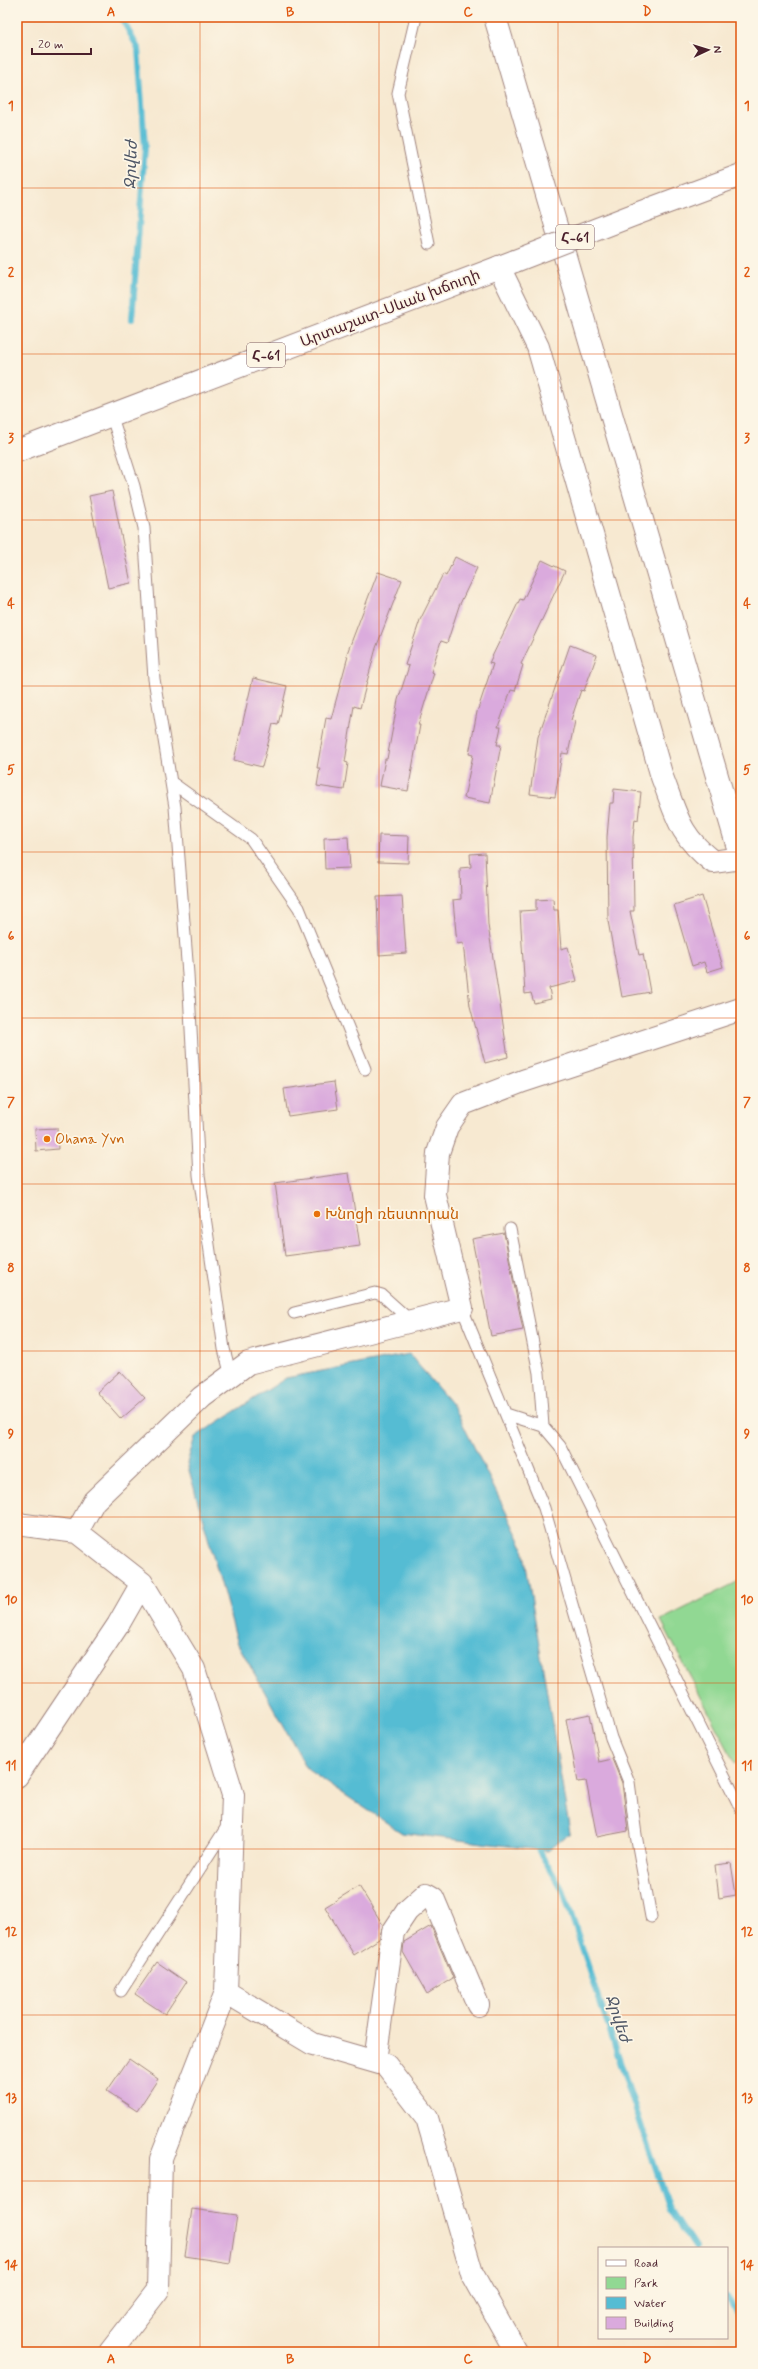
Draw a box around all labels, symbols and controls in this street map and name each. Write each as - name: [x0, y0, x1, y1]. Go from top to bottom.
- text: A: [107, 4, 115, 21]
- text: B: [286, 4, 295, 21]
- text: C: [463, 4, 473, 21]
- text: D: [643, 4, 652, 21]
- scale bar: [32, 30, 91, 56]
- north arrow: [688, 30, 728, 70]
- text: 20 m: [38, 37, 64, 53]
- text: N: [710, 45, 724, 54]
- text: 1: [8, 98, 14, 115]
- text: 1: [744, 98, 750, 115]
- water label: Ջրվեժ: [120, 138, 143, 190]
- road number: Հ-61: [556, 225, 594, 249]
- text: 2: [8, 264, 15, 281]
- text: 2: [744, 264, 751, 281]
- street label: Արտաշատ-Սևան խճուղի: [297, 265, 483, 353]
- road number: Հ-61: [247, 343, 285, 367]
- text: 3: [8, 430, 14, 447]
- text: 3: [744, 430, 750, 447]
- text: 4: [7, 596, 15, 613]
- text: 4: [743, 596, 751, 613]
- text: 5: [7, 762, 15, 779]
- text: 5: [743, 762, 751, 779]
- text: 6: [8, 928, 15, 945]
- text: 6: [744, 928, 751, 945]
- text: 7: [7, 1094, 15, 1111]
- text: 7: [743, 1094, 751, 1111]
- place label: Ohana Yvn: [55, 1130, 125, 1150]
- marker: Ohana Yvn: [42, 1134, 52, 1144]
- place label: Խնոցի ռեստորան: [325, 1205, 459, 1225]
- marker: Խնոցի ռեստորան: [312, 1209, 322, 1219]
- text: 8: [7, 1260, 15, 1277]
- text: 8: [743, 1260, 751, 1277]
- text: 9: [8, 1426, 15, 1443]
- text: 9: [744, 1426, 751, 1443]
- text: 10: [4, 1592, 18, 1609]
- text: 10: [740, 1592, 754, 1609]
- text: 11: [5, 1758, 17, 1775]
- text: 11: [741, 1758, 753, 1775]
- text: 12: [5, 1924, 17, 1941]
- text: 12: [741, 1924, 753, 1941]
- water label: Ջրվեժ: [600, 1992, 636, 2047]
- text: 13: [5, 2090, 17, 2107]
- text: 13: [741, 2090, 753, 2107]
- legend: [598, 2247, 728, 2339]
- text: Road: [634, 2256, 658, 2272]
- text: 14: [4, 2257, 18, 2274]
- text: 14: [740, 2257, 754, 2274]
- text: Park: [634, 2276, 658, 2292]
- text: Water: [634, 2296, 666, 2312]
- text: Building: [634, 2316, 674, 2333]
- text: A: [107, 2351, 115, 2368]
- text: B: [286, 2351, 295, 2368]
- text: C: [463, 2351, 473, 2368]
- text: D: [643, 2351, 652, 2368]

